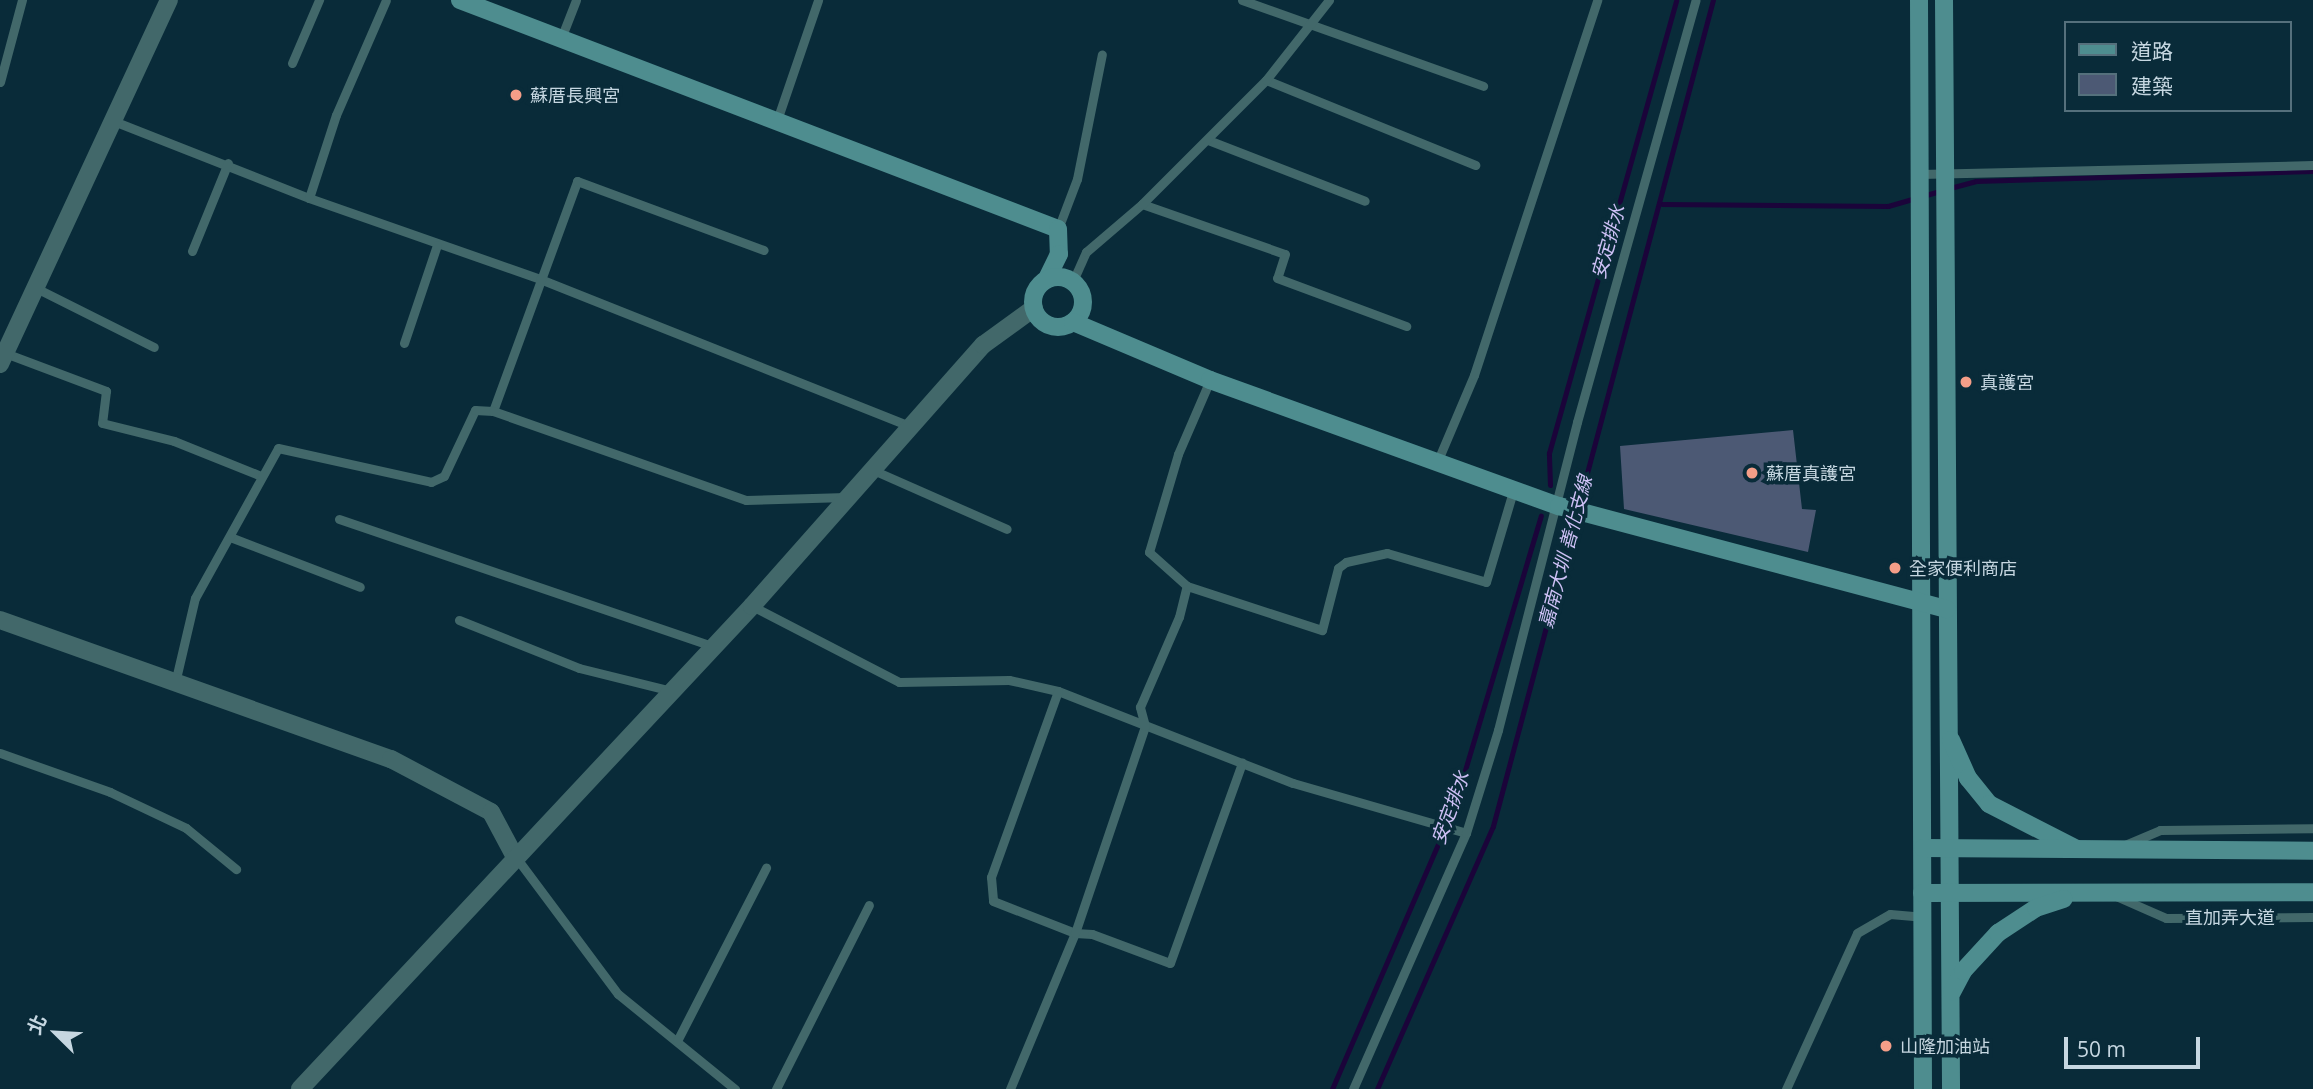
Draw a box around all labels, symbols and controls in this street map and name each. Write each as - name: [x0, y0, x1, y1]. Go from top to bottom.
- legend: [2064, 21, 2292, 112]
- text: 道路: [2131, 37, 2173, 65]
- text: 建築: [2131, 72, 2173, 100]
- place label: 蘇厝長興宮: [530, 84, 620, 106]
- marker: 蘇厝長興宮: [508, 87, 524, 103]
- water label: 安定排水: [1588, 202, 1630, 282]
- place label: 真護宮: [1980, 371, 2034, 393]
- marker: 真護宮: [1958, 374, 1974, 390]
- place label: 蘇厝真護宮: [1766, 462, 1856, 484]
- marker: 蘇厝真護宮: [1744, 465, 1760, 481]
- water label: 嘉南大圳 善化支線: [1535, 473, 1597, 631]
- place label: 全家便利商店: [1909, 557, 2017, 579]
- marker: 全家便利商店: [1887, 560, 1903, 576]
- water label: 安定排水: [1427, 768, 1475, 848]
- street label: 直加弄大道: [2185, 906, 2275, 928]
- north arrow: [21, 998, 91, 1068]
- text: 北: [21, 1010, 53, 1038]
- scale bar: [2068, 1023, 2204, 1066]
- place label: 山隆加油站: [1900, 1035, 1990, 1057]
- text: 50 m: [2077, 1035, 2126, 1063]
- marker: 山隆加油站: [1878, 1038, 1894, 1054]

